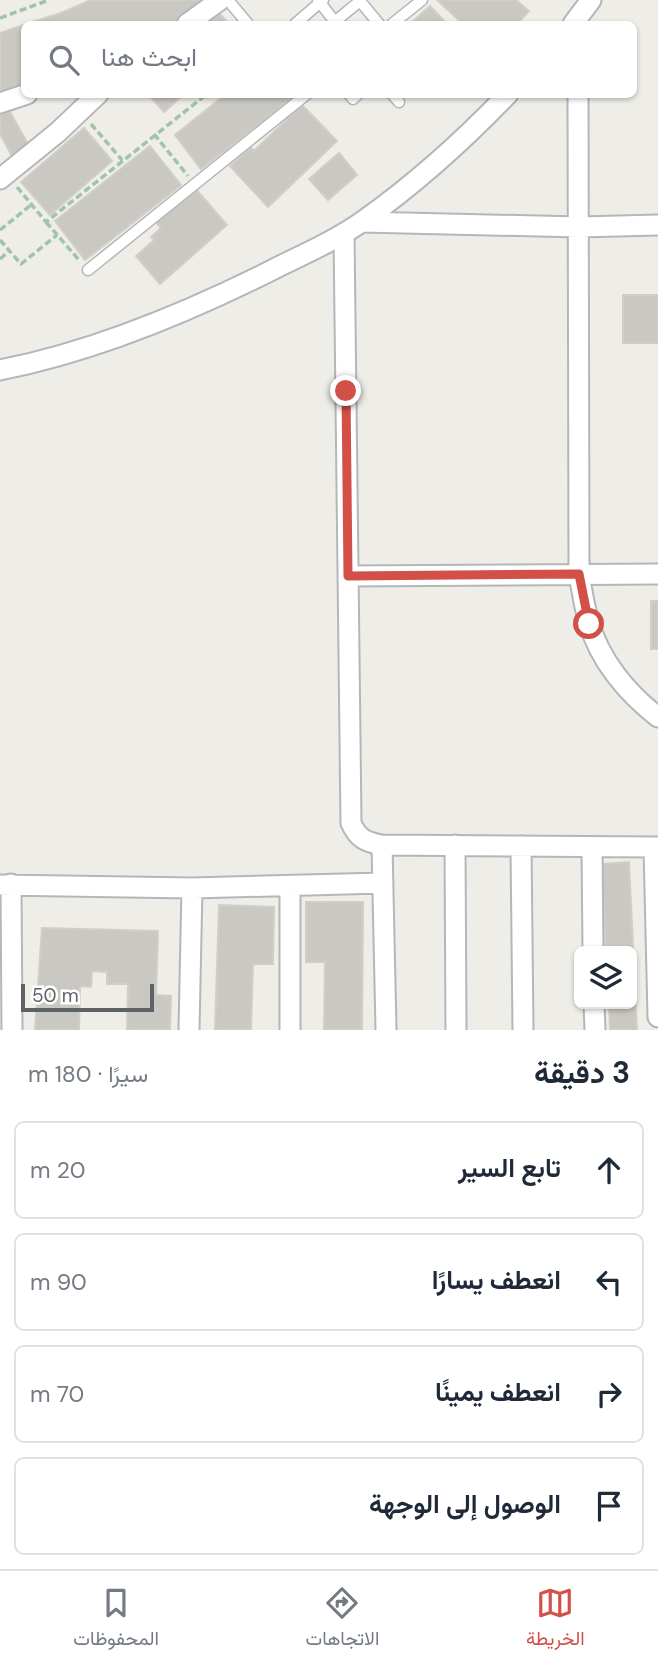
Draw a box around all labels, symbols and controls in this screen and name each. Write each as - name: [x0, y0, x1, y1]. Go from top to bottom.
- search box: [21, 21, 637, 98]
- text: ابحث هنا: [101, 40, 197, 74]
- icon: search: [45, 41, 83, 79]
- route end: [330, 375, 361, 406]
- route start: [573, 608, 604, 639]
- map controls: [574, 946, 637, 1009]
- button: layers: [574, 946, 637, 1009]
- scale bar: [21, 981, 154, 1013]
- text: 50 m: [32, 983, 79, 1008]
- text: 3 دقيقة: [534, 1053, 630, 1092]
- text: سيرًا · 180 m: [28, 1059, 148, 1089]
- text: تابع السير: [458, 1151, 561, 1185]
- icon: ahead: [590, 1151, 628, 1189]
- text: 20 m: [30, 1155, 85, 1185]
- text: انعطف يسارًا: [432, 1263, 561, 1297]
- icon: left: [590, 1263, 628, 1301]
- text: 90 m: [30, 1267, 87, 1297]
- text: انعطف يمينًا: [435, 1375, 561, 1409]
- icon: right: [590, 1375, 628, 1413]
- text: 70 m: [30, 1379, 84, 1409]
- text: الوصول إلى الوجهة: [369, 1487, 561, 1521]
- icon: arrive: [590, 1487, 628, 1525]
- tab: المحفوظات: [73, 1584, 159, 1655]
- tab: الاتجاهات: [306, 1584, 379, 1655]
- tab: الخريطة: [526, 1584, 585, 1655]

